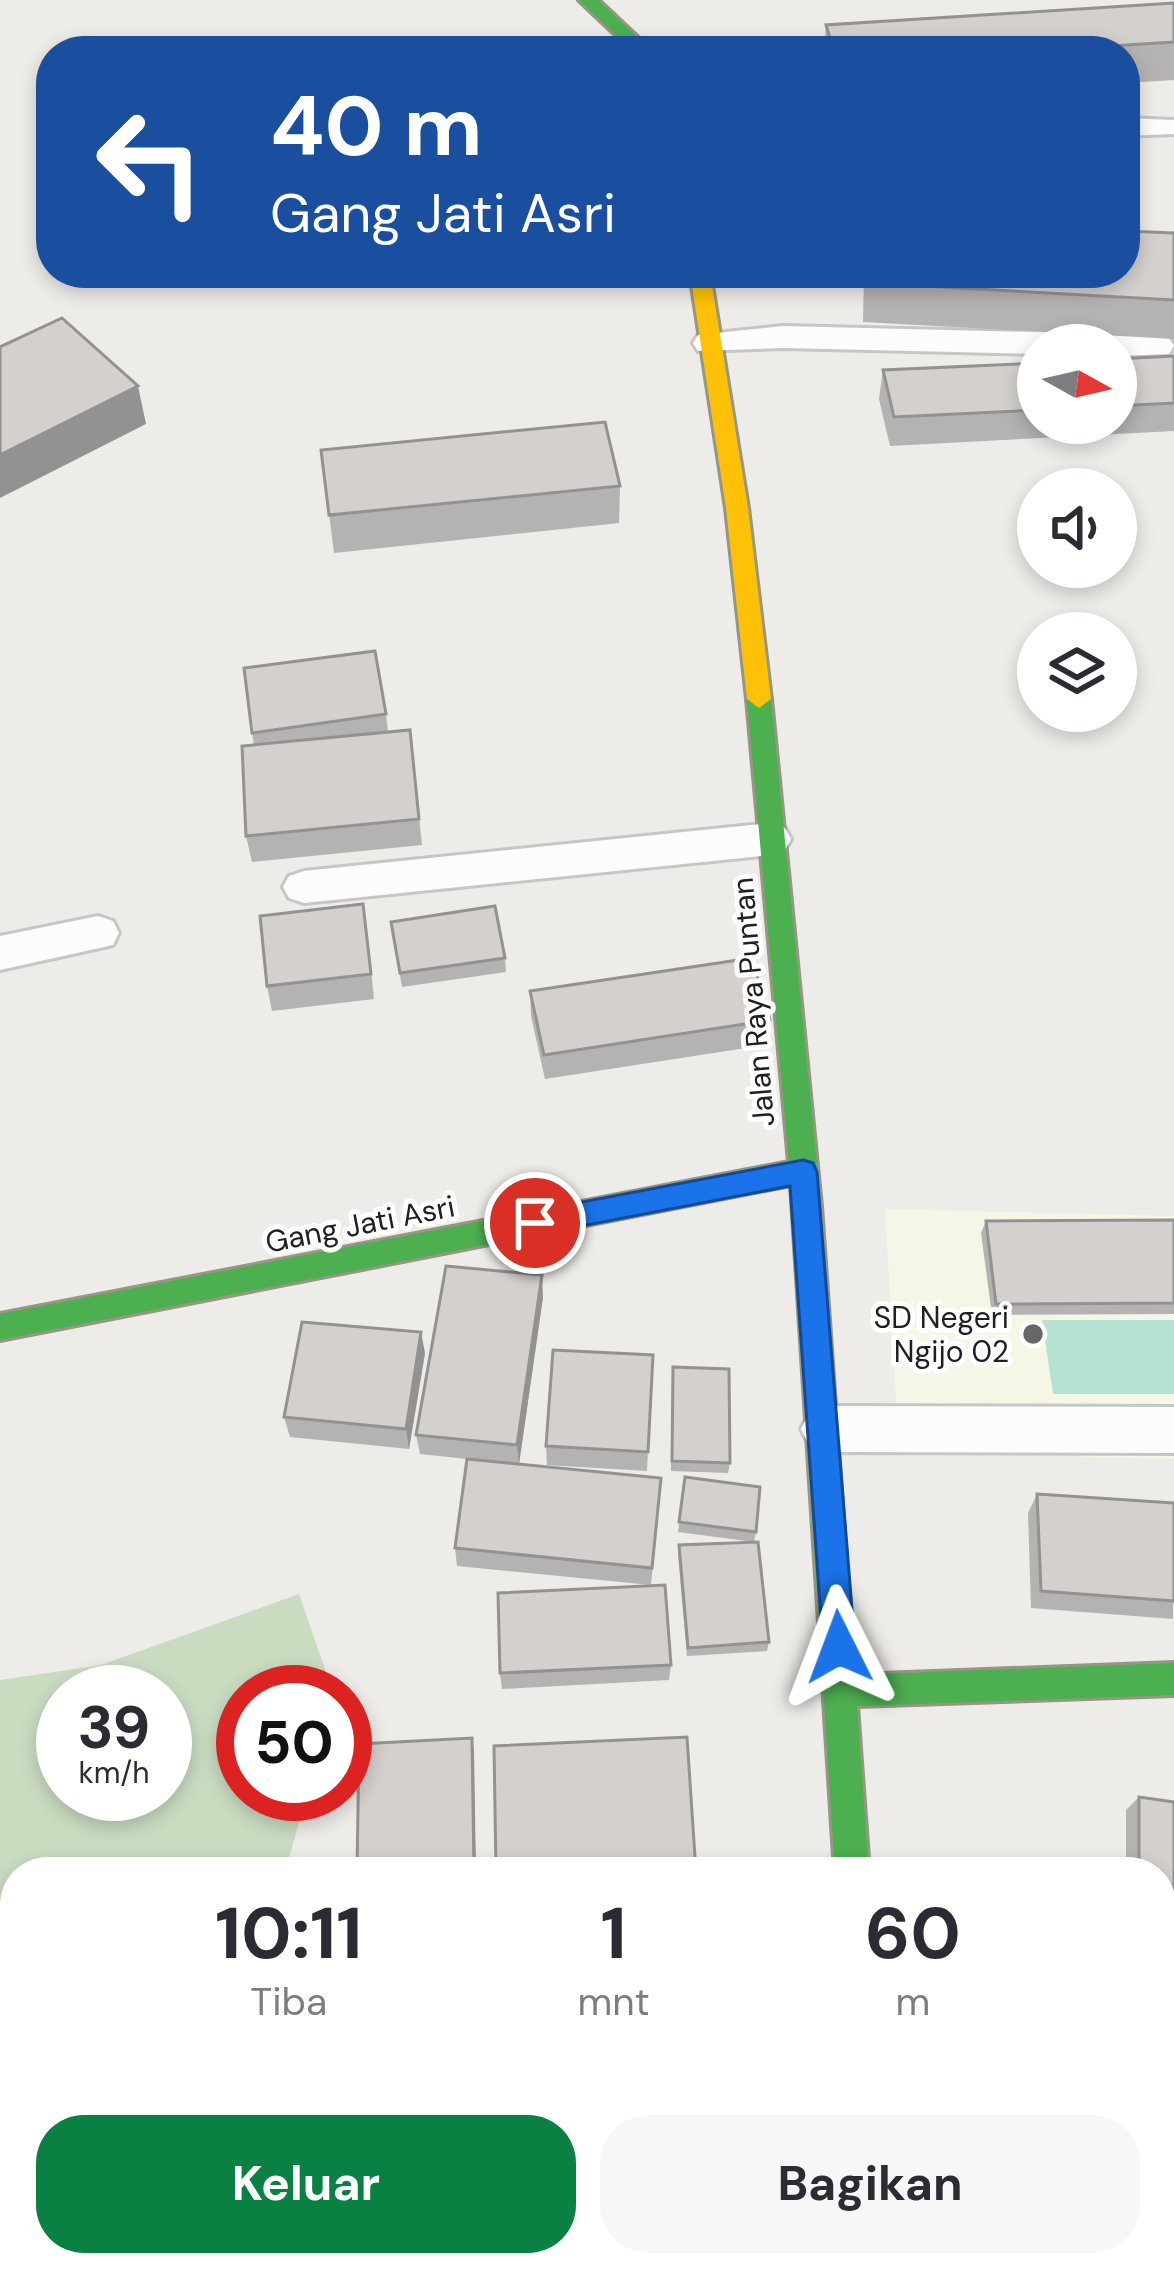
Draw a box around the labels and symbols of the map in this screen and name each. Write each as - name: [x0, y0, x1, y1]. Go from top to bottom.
- north arrow: [1017, 324, 1137, 444]
- street label: Jalan Raya Puntan: [723, 876, 783, 1128]
- pin: [484, 1172, 586, 1274]
- street label: Gang Jati Asri: [262, 1187, 458, 1261]
- place label: SD Negeri Ngijo 02: [874, 1298, 1009, 1371]
- marker: SD Negeri Ngijo 02: [1020, 1321, 1046, 1347]
- position arrow: [776, 1584, 902, 1710]
- speed limit sign: 50: [216, 1665, 372, 1821]

